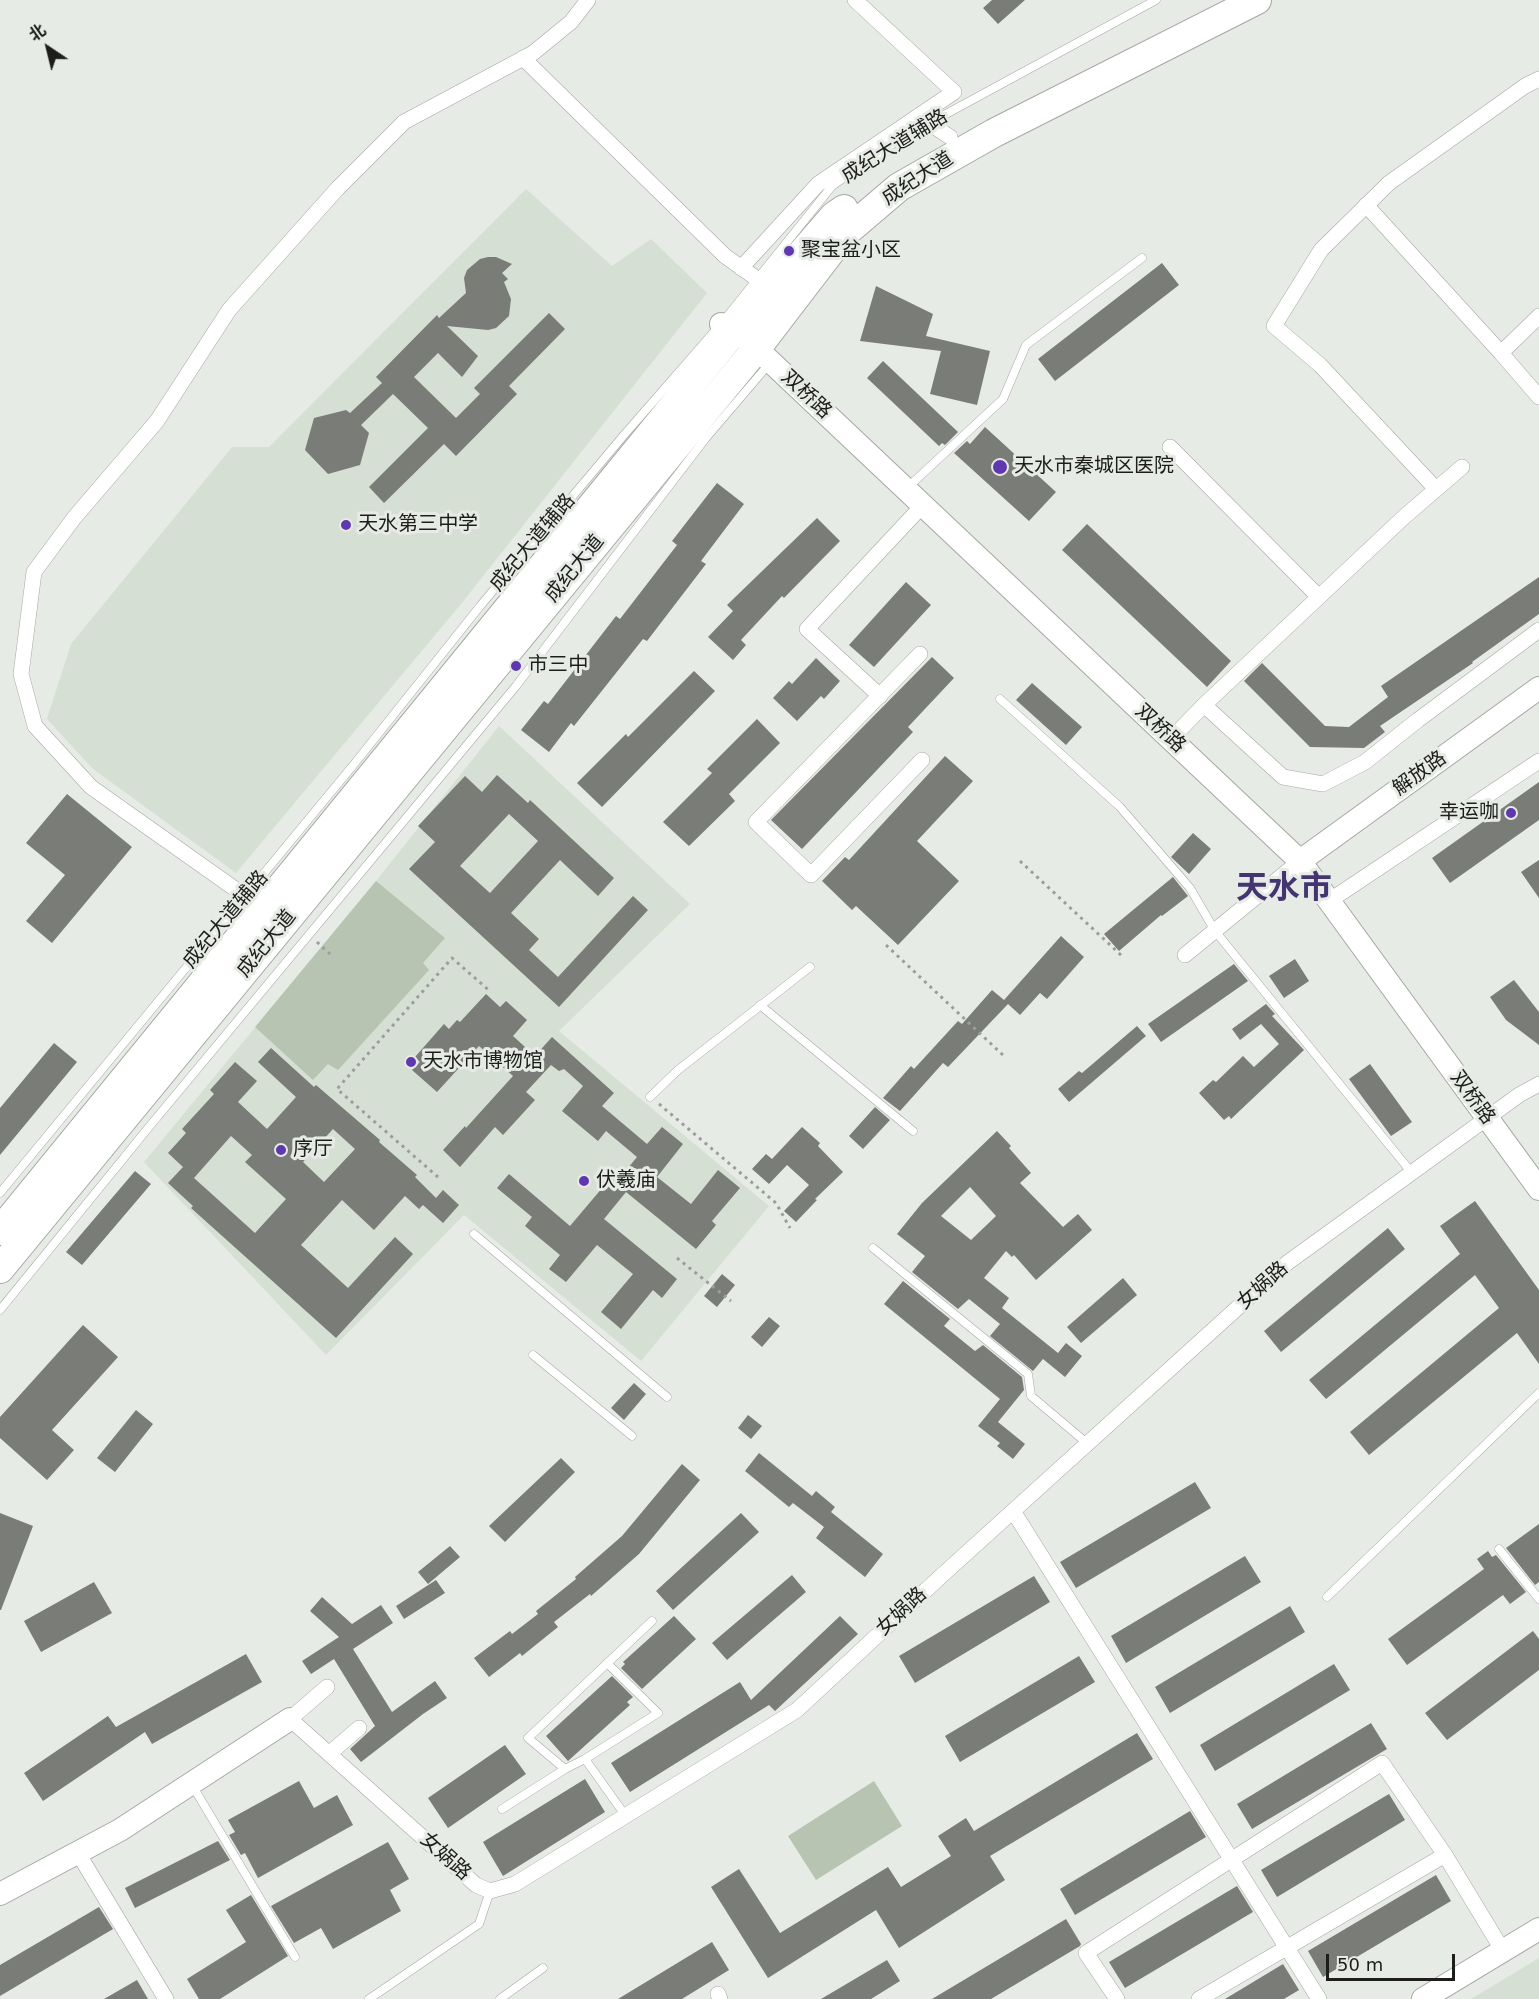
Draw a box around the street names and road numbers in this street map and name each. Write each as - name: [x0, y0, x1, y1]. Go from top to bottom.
- street label: 成纪大道辅路: [838, 105, 952, 189]
- street label: 成纪大道: [878, 147, 958, 211]
- street label: 双桥路: [776, 366, 836, 424]
- street label: 成纪大道辅路: [485, 489, 581, 597]
- street label: 成纪大道: [541, 530, 609, 608]
- street label: 双桥路: [1130, 700, 1190, 758]
- street label: 解放路: [1389, 747, 1451, 801]
- street label: 成纪大道辅路: [178, 866, 274, 974]
- street label: 成纪大道: [233, 905, 301, 983]
- street label: 双桥路: [1445, 1067, 1499, 1129]
- street label: 女娲路: [1233, 1257, 1293, 1315]
- street label: 女娲路: [872, 1583, 932, 1641]
- street label: 女娲路: [415, 1828, 475, 1886]

